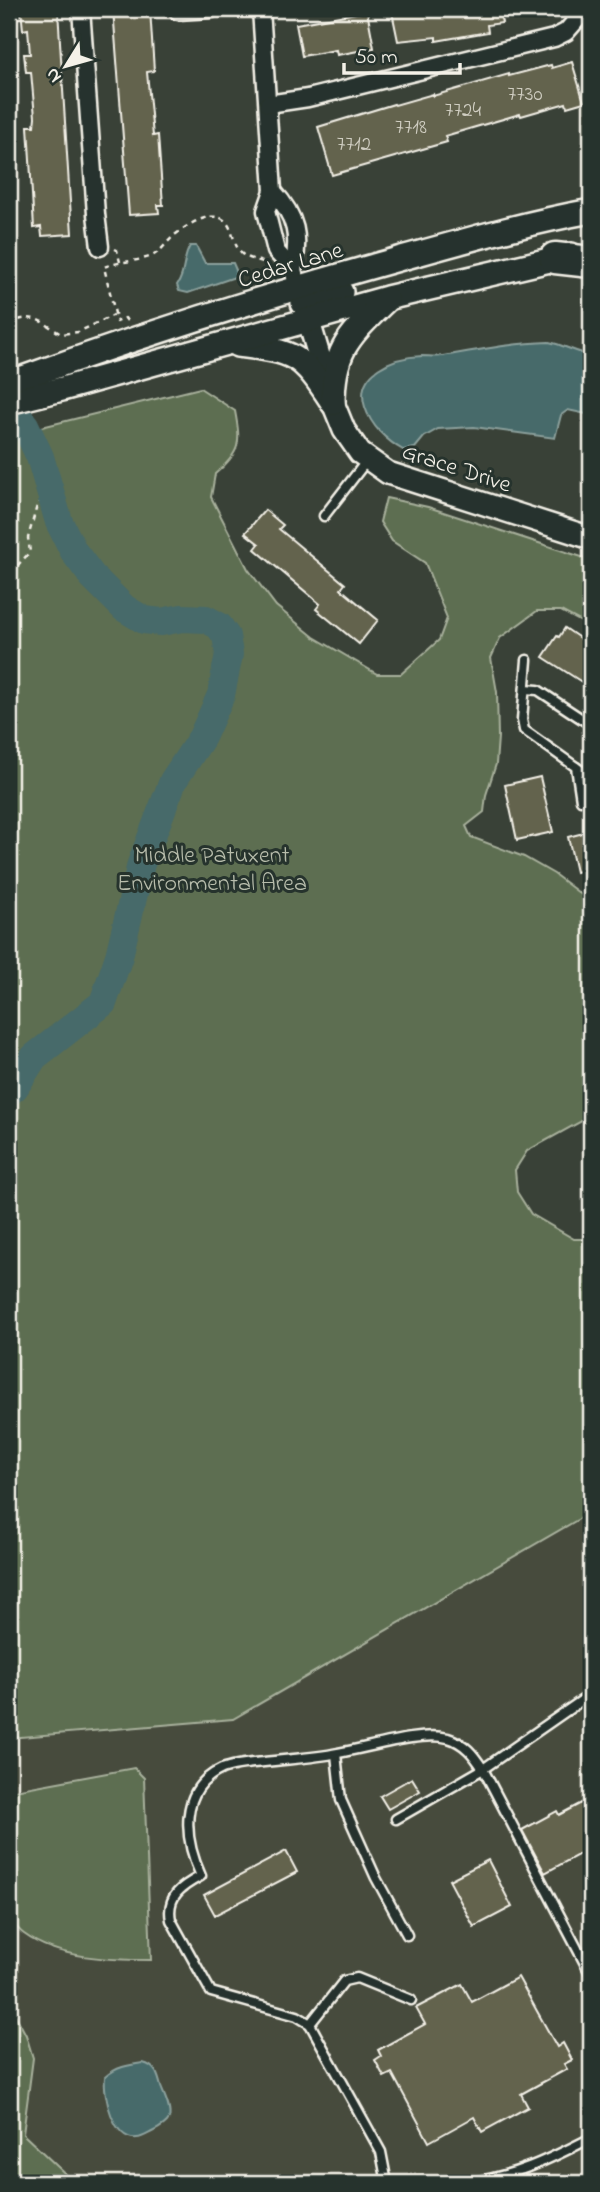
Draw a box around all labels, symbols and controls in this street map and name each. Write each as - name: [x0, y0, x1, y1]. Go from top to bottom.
- north arrow: [32, 32, 102, 102]
- scale bar: [344, 32, 460, 76]
- text: 50 m: [355, 43, 398, 73]
- text: N: [40, 61, 69, 88]
- house number: 7730: [507, 80, 543, 110]
- house number: 7724: [445, 96, 482, 126]
- house number: 7718: [395, 113, 427, 143]
- house number: 7712: [337, 130, 371, 160]
- street label: Cedar Lane: [234, 234, 348, 299]
- street label: Grace Drive: [397, 435, 516, 504]
- park label: Middle Patuxent Environmental Area: [117, 839, 307, 902]

